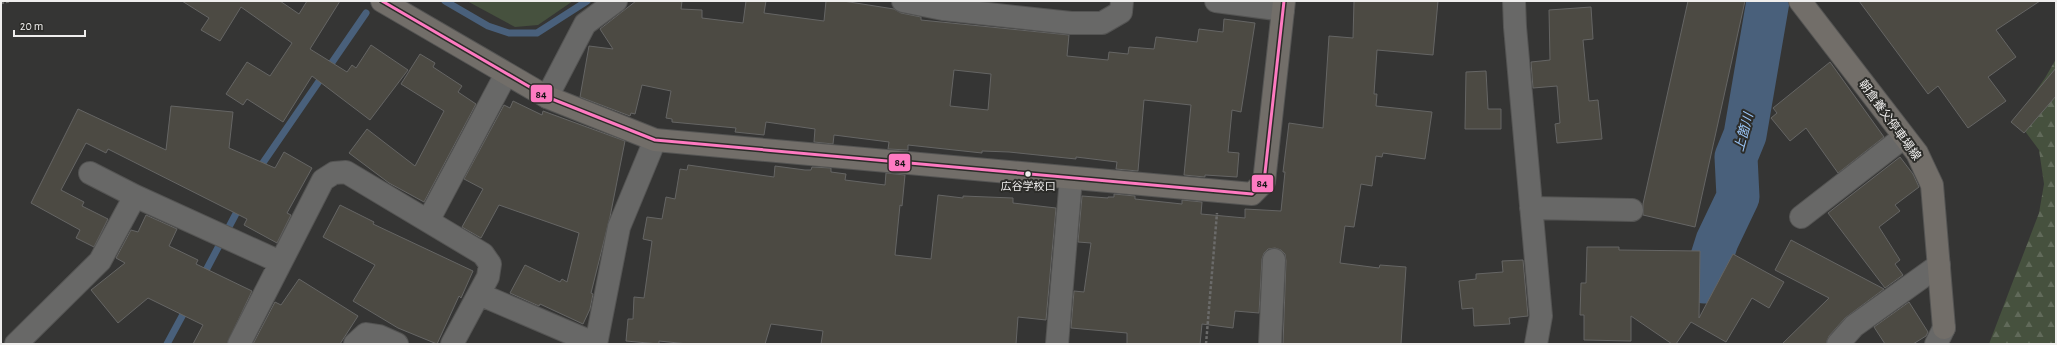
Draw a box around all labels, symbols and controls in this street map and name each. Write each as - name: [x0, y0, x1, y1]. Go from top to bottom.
- scale bar: [14, 12, 85, 38]
- text: 20 m: [20, 20, 43, 32]
- street label: 朝倉養父停車場線: [1857, 77, 1924, 162]
- line badge: 84: [530, 84, 553, 103]
- text: 84: [536, 89, 547, 100]
- water label: 上箇川: [1732, 110, 1756, 153]
- line badge: 84: [888, 153, 911, 172]
- text: 84: [895, 157, 906, 168]
- marker: 広谷学校口: [1023, 169, 1033, 179]
- line badge: 84: [1251, 174, 1274, 193]
- text: 84: [1257, 178, 1268, 189]
- place label: 広谷学校口: [1001, 180, 1056, 192]

